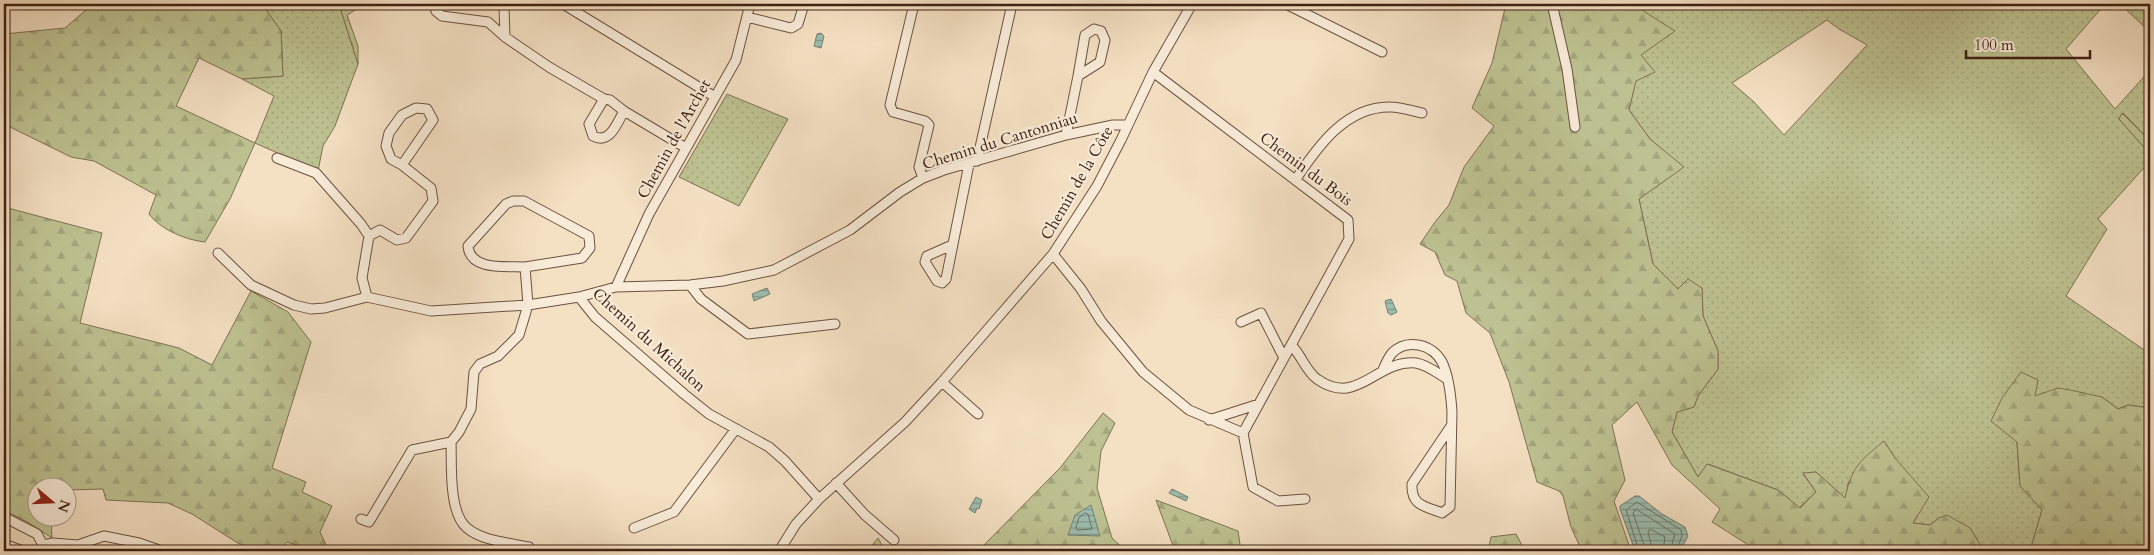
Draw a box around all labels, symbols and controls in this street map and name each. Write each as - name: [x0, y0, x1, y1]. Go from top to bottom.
- scale bar: [1966, 28, 2090, 60]
- text: 100 m: [1974, 35, 2014, 55]
- street label: Chemin de l'Archet: [632, 75, 716, 203]
- street label: Chemin du Cantonniau: [920, 107, 1081, 175]
- street label: Chemin de la Côte: [1035, 122, 1119, 244]
- street label: Chemin du Bois: [1255, 127, 1357, 211]
- street label: Chemin du Michalon: [588, 283, 710, 397]
- north arrow: [28, 478, 78, 528]
- text: N: [53, 497, 75, 515]

